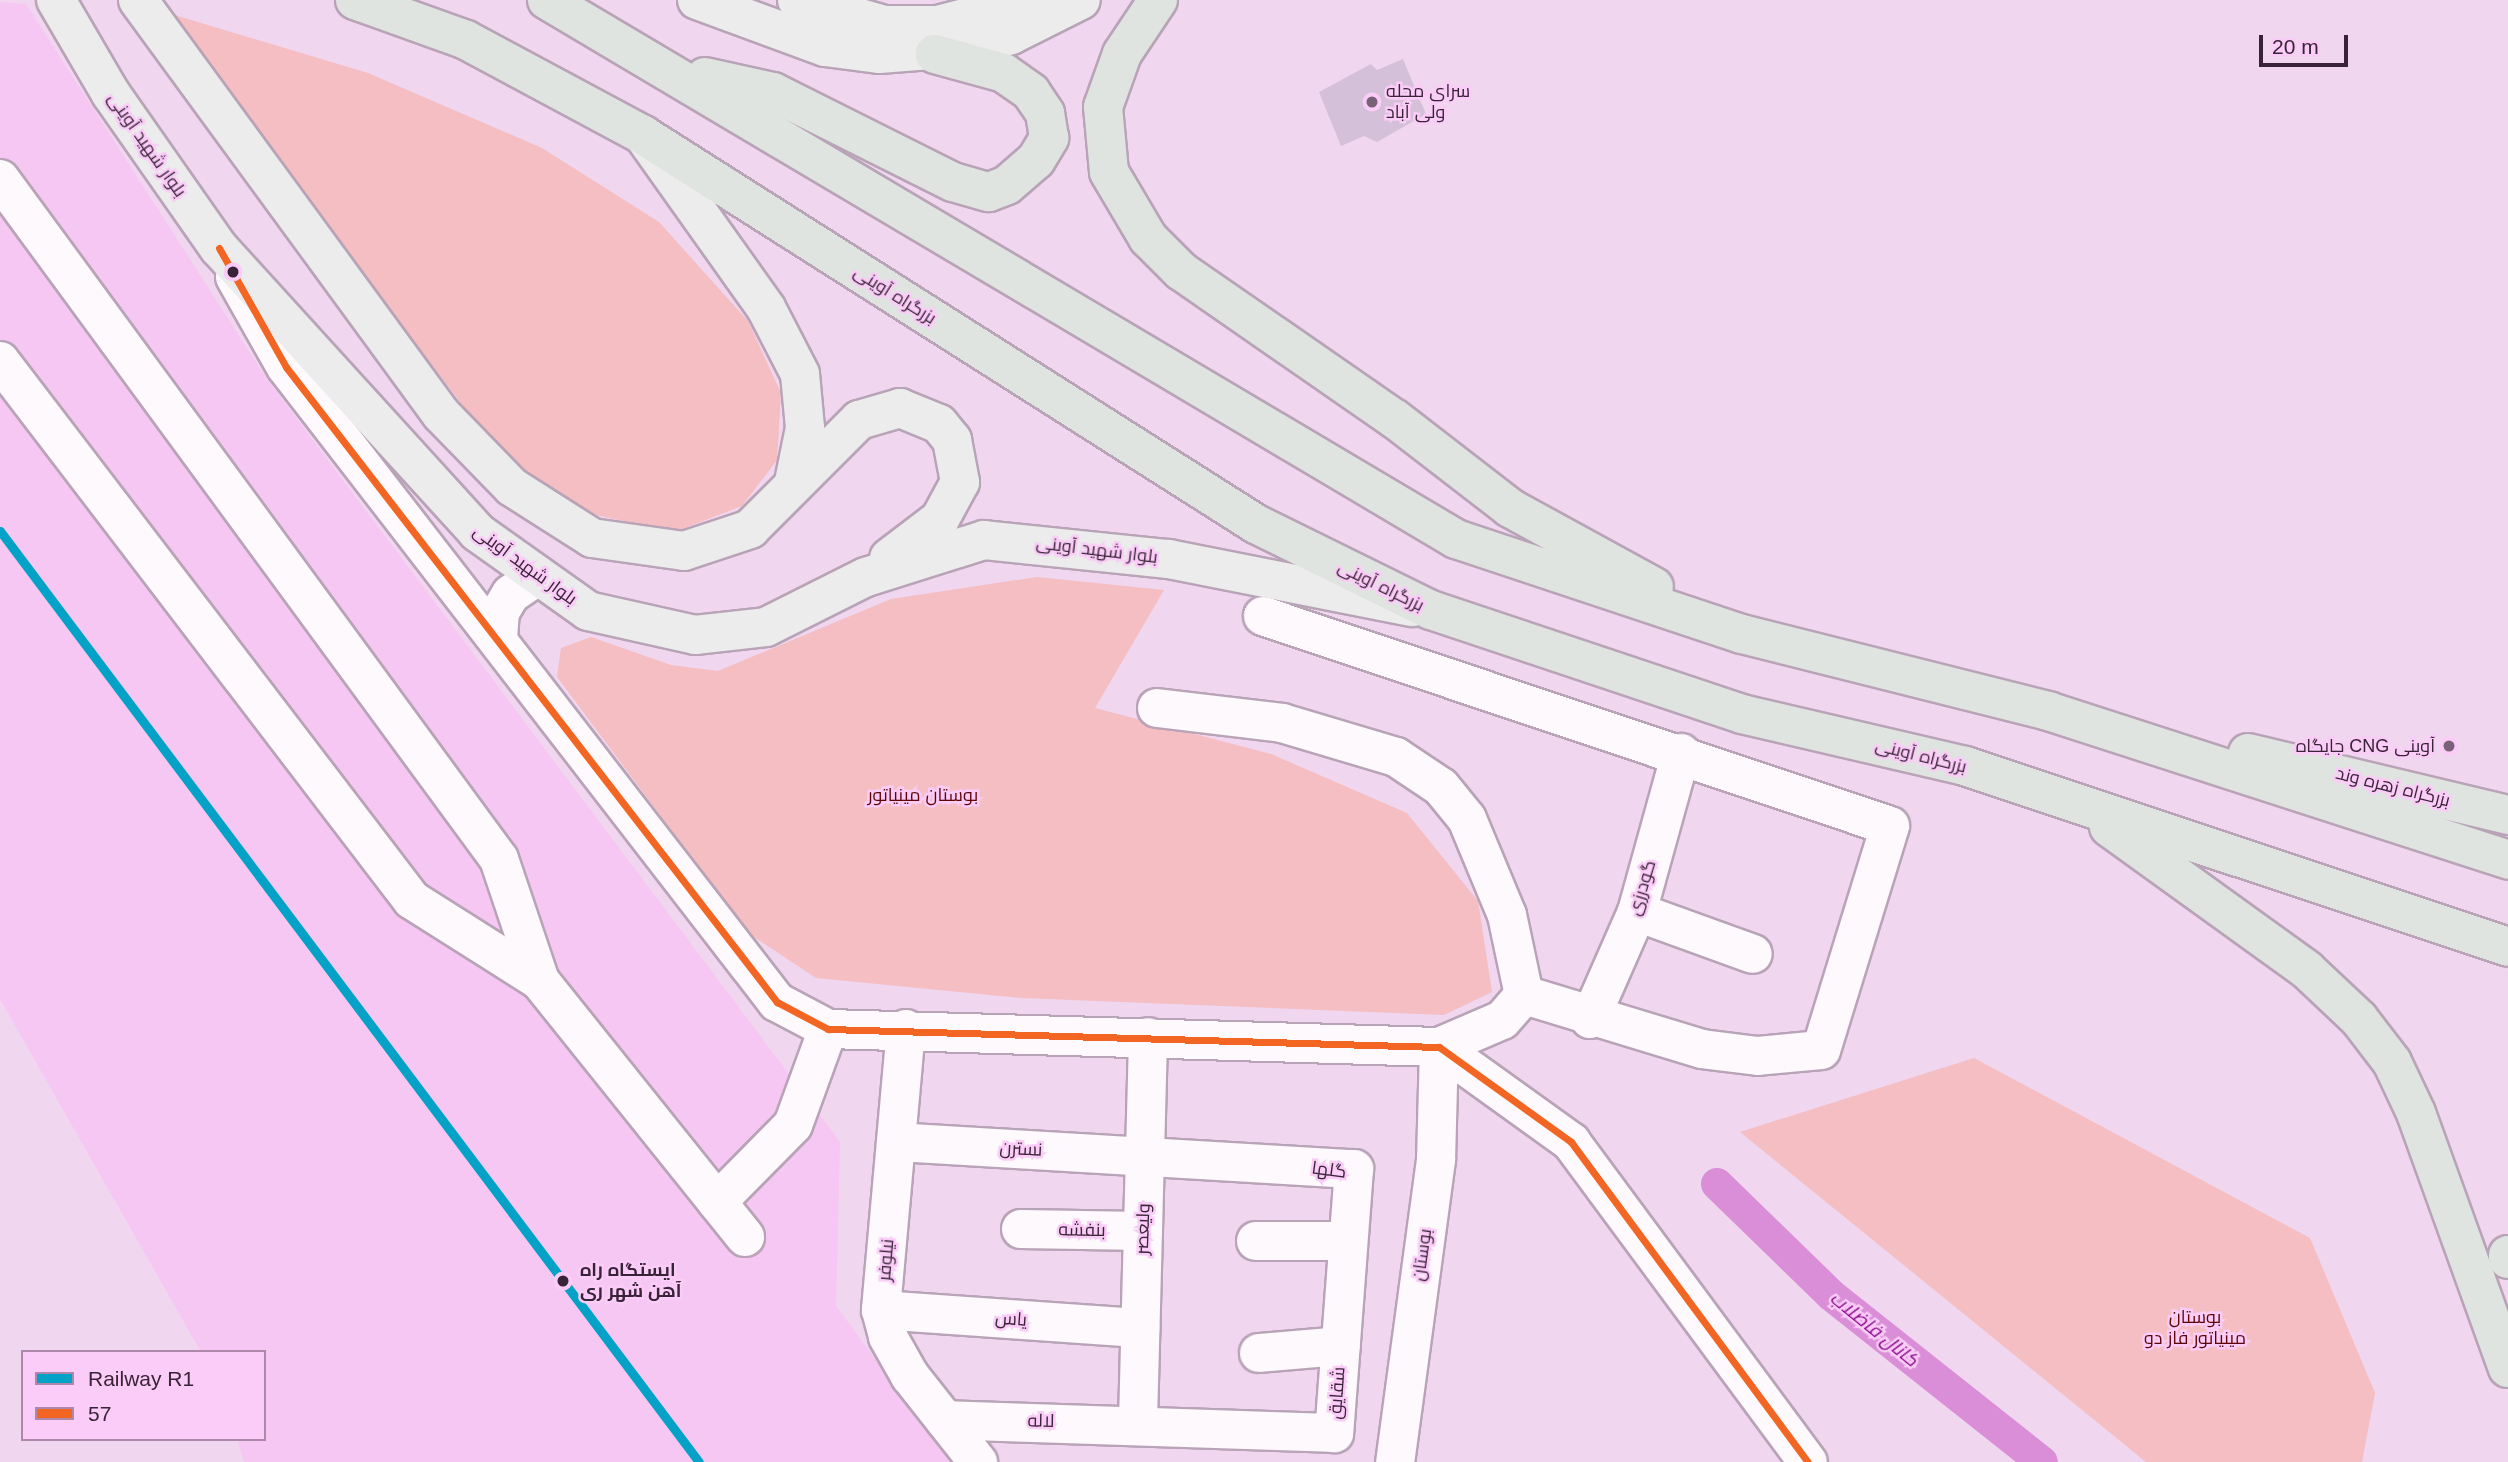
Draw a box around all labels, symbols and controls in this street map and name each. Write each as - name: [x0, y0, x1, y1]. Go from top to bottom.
- scale bar: [2263, 21, 2352, 65]
- text: 20 m: [2272, 35, 2319, 58]
- place label: سرای محله ولی آباد: [1386, 81, 1470, 124]
- street label: بلوار شهید آوینی: [103, 89, 191, 201]
- marker: سرای محله ولی آباد: [1364, 94, 1380, 110]
- street label: بزرگراه آوینی: [850, 261, 940, 329]
- unlabelled marker: [226, 265, 240, 279]
- street label: بلوار شهید آوینی: [469, 520, 581, 610]
- street label: بلوار شهید آوینی: [1035, 532, 1159, 568]
- street label: بزرگراه آوینی: [1334, 556, 1428, 616]
- street label: بزرگراه آوینی: [1873, 734, 1969, 778]
- place label: جایگاه CNG آوینی: [2296, 735, 2435, 757]
- marker: جایگاه CNG آوینی: [2441, 738, 2457, 754]
- street label: بزرگراه زهره وند: [2334, 762, 2452, 812]
- park label: بوستان مینیاتور: [868, 784, 978, 806]
- street label: گودرزی: [1623, 858, 1661, 918]
- street label: نسترن: [999, 1137, 1043, 1161]
- street label: گلها: [1310, 1157, 1348, 1183]
- street label: ولیعصر: [1131, 1203, 1155, 1255]
- street label: بنفشه: [1058, 1219, 1106, 1241]
- street label: بوستان: [1408, 1227, 1436, 1283]
- street label: نیلوفر: [873, 1238, 899, 1282]
- place label: ایستگاه راه آهن شهر ری: [580, 1260, 681, 1302]
- marker: ایستگاه راه آهن شهر ری: [552, 1270, 574, 1292]
- water label: کانال فاضلاب: [1825, 1287, 1923, 1371]
- street label: یاس: [994, 1307, 1028, 1331]
- park label: بوستان مینیاتور فاز دو: [2144, 1307, 2246, 1350]
- legend: [21, 1350, 266, 1441]
- street label: شقایق: [1324, 1366, 1350, 1420]
- text: Railway R1: [88, 1367, 194, 1390]
- text: 57: [88, 1402, 111, 1425]
- street label: لاله: [1027, 1410, 1055, 1432]

